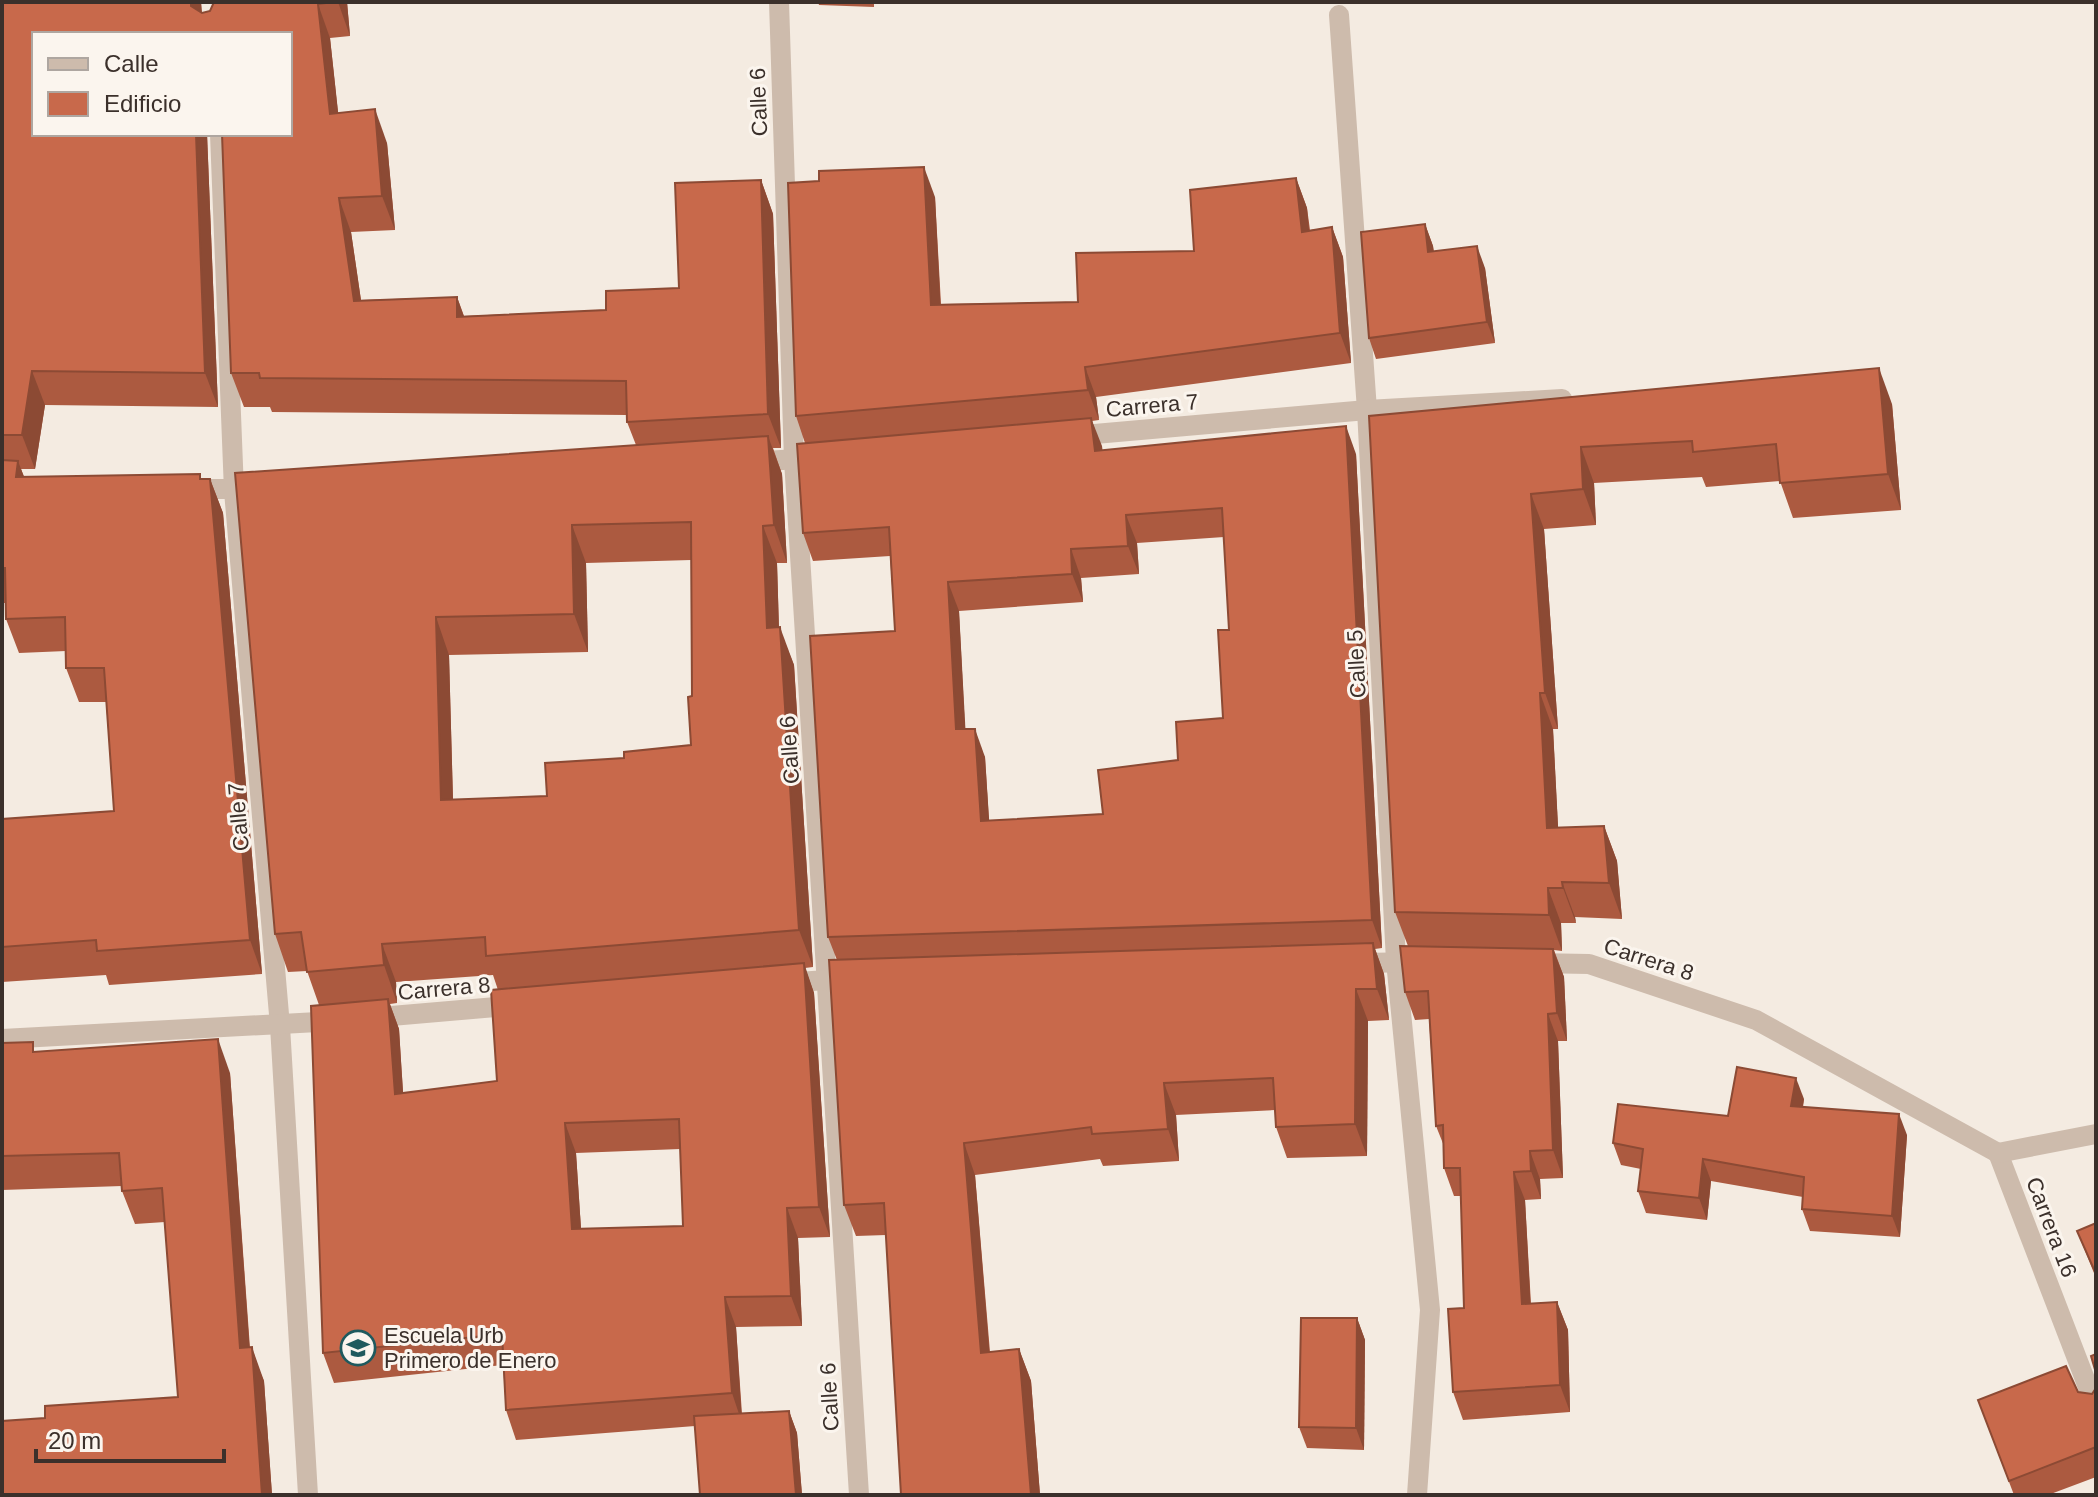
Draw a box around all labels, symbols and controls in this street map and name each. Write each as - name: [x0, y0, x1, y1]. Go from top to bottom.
- legend: [32, 32, 292, 136]
- text: Calle: [104, 50, 159, 77]
- street label: Calle 6: [745, 67, 772, 137]
- text: Edificio: [104, 90, 181, 117]
- street label: Carrera 7: [1105, 389, 1199, 422]
- street label: Calle 5: [1342, 629, 1371, 699]
- street label: Calle 6: [775, 715, 804, 785]
- street label: Calle 7: [223, 782, 254, 852]
- street label: Carrera 8: [1601, 933, 1697, 986]
- street label: Carrera 8: [397, 972, 491, 1005]
- street label: Carrera 16: [2021, 1174, 2082, 1281]
- place label: Escuela Urb Primero de Enero: [384, 1323, 556, 1373]
- school or university icon: Escuela Urb Primero de Enero: [339, 1329, 377, 1367]
- street label: Calle 6: [815, 1362, 844, 1432]
- scale bar: [36, 1413, 224, 1463]
- text: 20 m: [48, 1427, 101, 1454]

